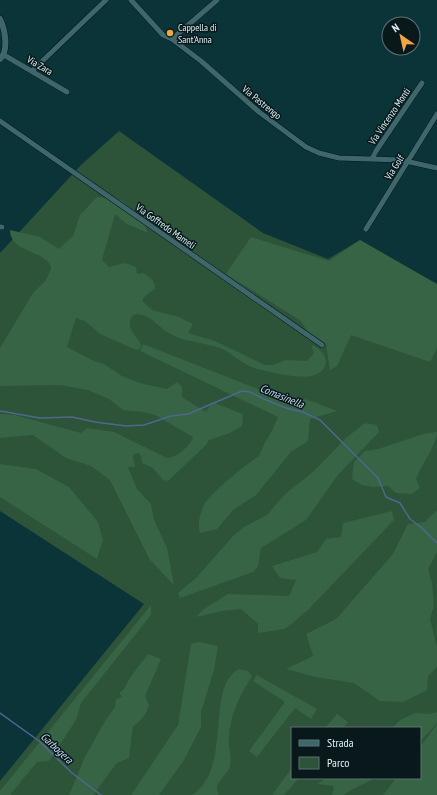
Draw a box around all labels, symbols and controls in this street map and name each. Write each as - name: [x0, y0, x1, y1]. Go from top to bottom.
- north arrow: [381, 16, 421, 56]
- text: N: [389, 20, 402, 35]
- place label: Cappella di Sant'Anna: [178, 21, 217, 46]
- marker: Cappella di Sant'Anna: [165, 28, 175, 38]
- street label: Via Zara: [24, 52, 55, 78]
- street label: Via Pastrengo: [238, 82, 284, 122]
- street label: Via Vincenzo Monti: [365, 85, 413, 148]
- street label: Via Golf: [381, 152, 407, 183]
- street label: Via Goffredo Mameli: [132, 200, 198, 252]
- water label: Comasinella: [258, 381, 307, 411]
- legend: [291, 727, 421, 779]
- water label: Garbogera: [38, 730, 76, 767]
- text: Strada: [327, 735, 354, 750]
- text: Parco: [327, 755, 349, 770]

